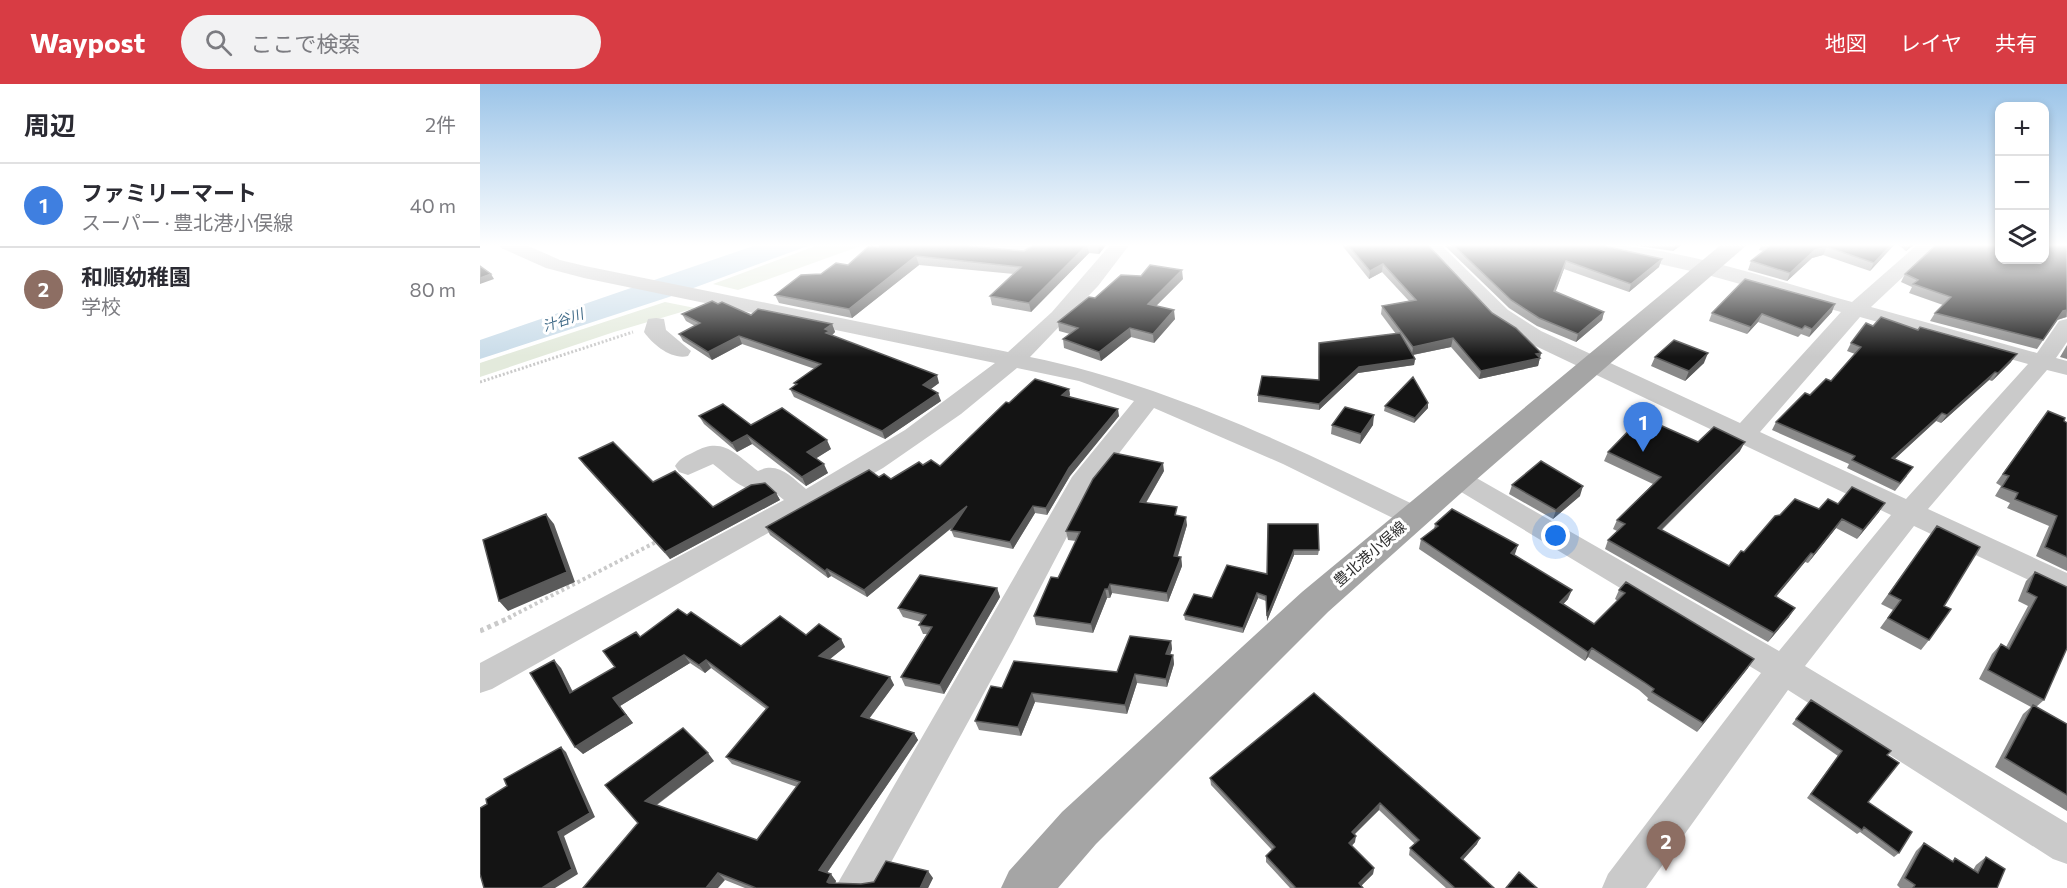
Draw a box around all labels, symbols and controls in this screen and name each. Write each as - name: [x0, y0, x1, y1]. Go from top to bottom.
- search box: [181, 15, 601, 69]
- text: Waypost: [30, 25, 145, 59]
- icon: search: [202, 26, 235, 59]
- text: ここで検索: [250, 30, 360, 57]
- text: 地図: [1825, 30, 1867, 55]
- text: レイヤ: [1900, 30, 1962, 55]
- text: 共有: [1995, 30, 2037, 55]
- map controls: [1995, 102, 2049, 264]
- button: +: [1995, 102, 2049, 156]
- text: 周辺: [24, 109, 76, 140]
- text: 2件: [425, 112, 456, 136]
- button: −: [1995, 156, 2049, 210]
- text: ファミリーマート: [81, 179, 257, 206]
- text: 1: [39, 193, 48, 217]
- text: 40 m: [410, 193, 456, 217]
- text: スーパー · 豊北港小俣線: [81, 210, 293, 234]
- button: layers: [1995, 210, 2049, 264]
- text: 和順幼稚園: [81, 263, 191, 290]
- text: 2: [38, 277, 49, 301]
- text: 80 m: [410, 277, 456, 301]
- text: 学校: [81, 294, 121, 318]
- water label: 汁谷川: [540, 304, 587, 334]
- pin: 1: [1624, 402, 1662, 452]
- street label: 豊北港小俣線: [1329, 517, 1409, 590]
- your location: [1541, 521, 1570, 550]
- pin: 2: [1646, 822, 1686, 871]

